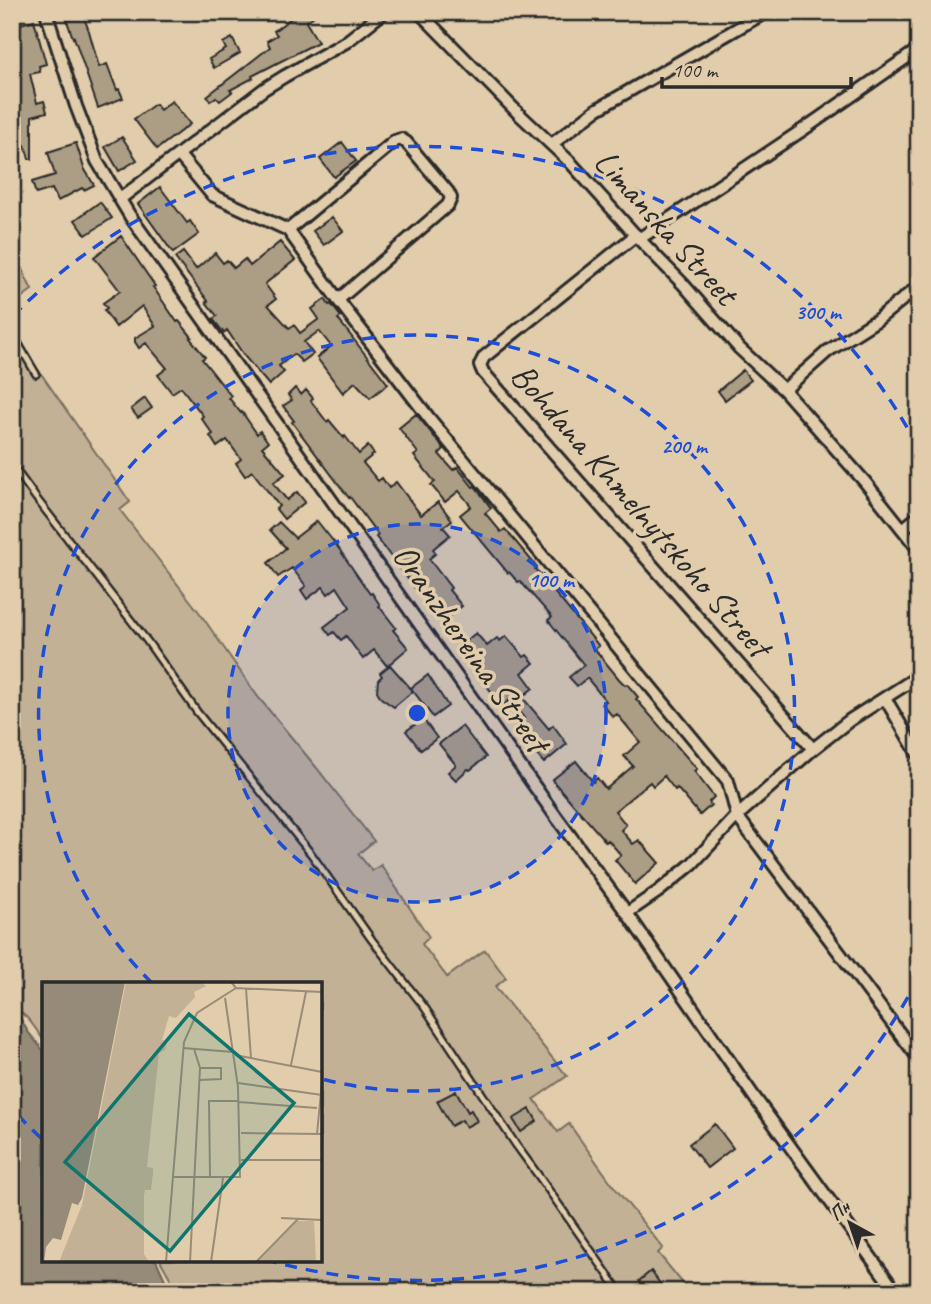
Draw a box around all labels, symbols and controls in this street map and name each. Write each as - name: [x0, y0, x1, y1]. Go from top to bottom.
- scale bar: [662, 46, 850, 90]
- text: 100 m: [672, 57, 719, 83]
- street label: Limanska Street: [584, 140, 750, 317]
- text: 300 m: [795, 299, 843, 325]
- street label: Bohdana Khmelnytskoho Street: [501, 354, 784, 670]
- text: 200 m: [661, 433, 709, 459]
- street label: Oranzhereina Street: [382, 535, 562, 765]
- text: 100 m: [528, 567, 576, 593]
- centre of rings: [405, 701, 429, 725]
- inset map: [42, 982, 322, 1262]
- north arrow: [816, 1188, 886, 1258]
- text: Пн: [824, 1194, 856, 1226]

